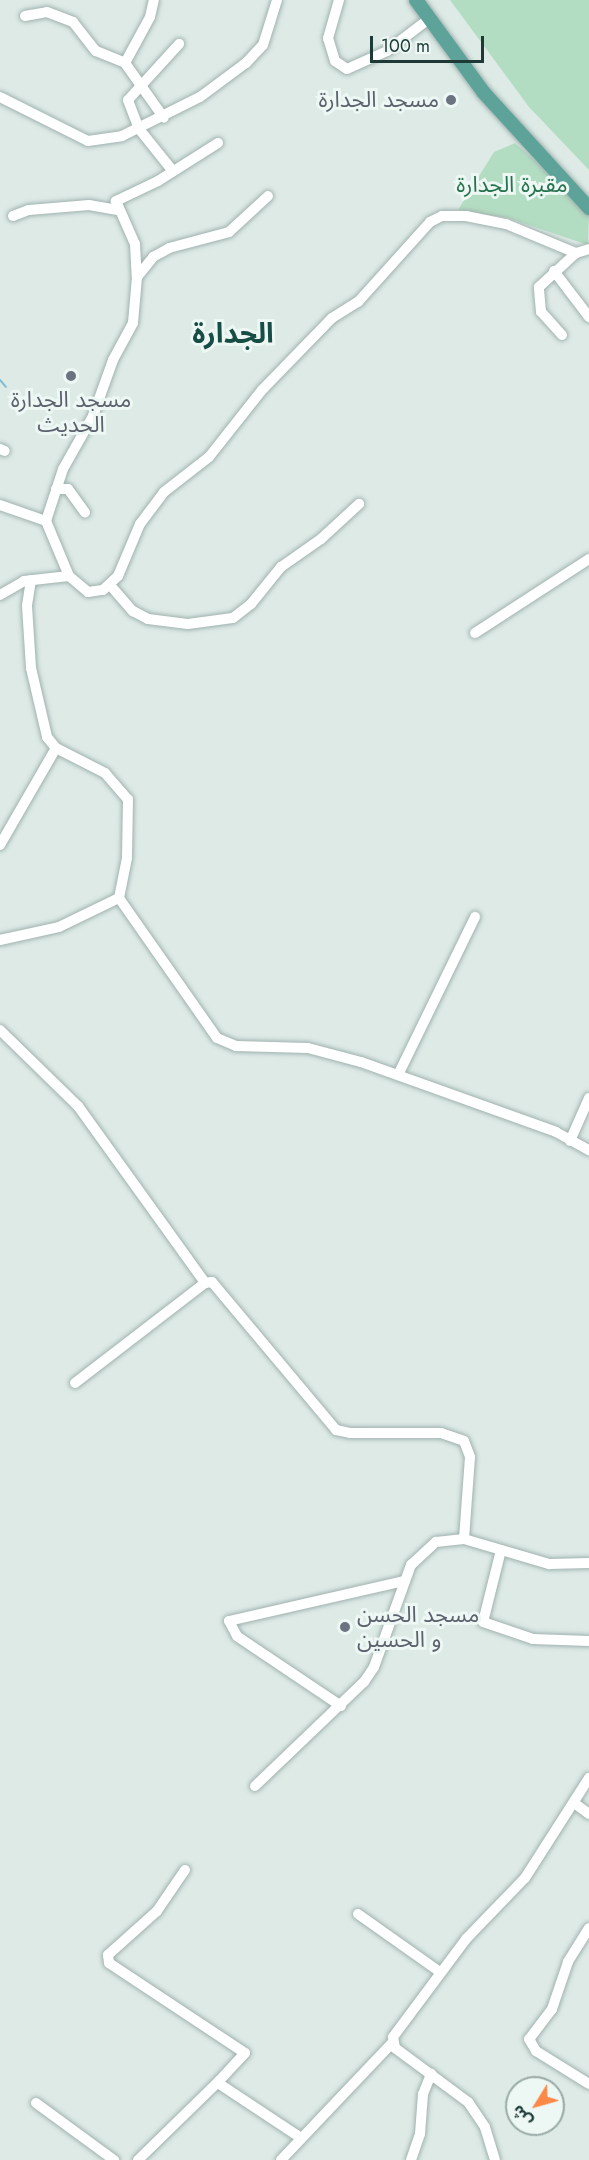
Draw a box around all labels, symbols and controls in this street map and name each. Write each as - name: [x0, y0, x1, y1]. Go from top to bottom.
- scale bar: [373, 24, 487, 62]
- text: 100 m: [381, 33, 430, 59]
- place label: مسجد الجدارة: [318, 87, 439, 113]
- marker: مسجد الجدارة: [444, 93, 458, 107]
- park label: مقبرة الجدارة: [456, 172, 568, 198]
- district label: الجدارة: [192, 317, 274, 351]
- marker: مسجد الجدارة الحديث: [64, 369, 78, 383]
- place label: مسجد الجدارة الحديث: [11, 386, 131, 438]
- place label: مسجد الحسن و الحسين: [357, 1601, 479, 1652]
- marker: مسجد الحسن و الحسين: [338, 1620, 352, 1634]
- north arrow: [505, 2076, 565, 2136]
- text: ش: [506, 2100, 538, 2132]

